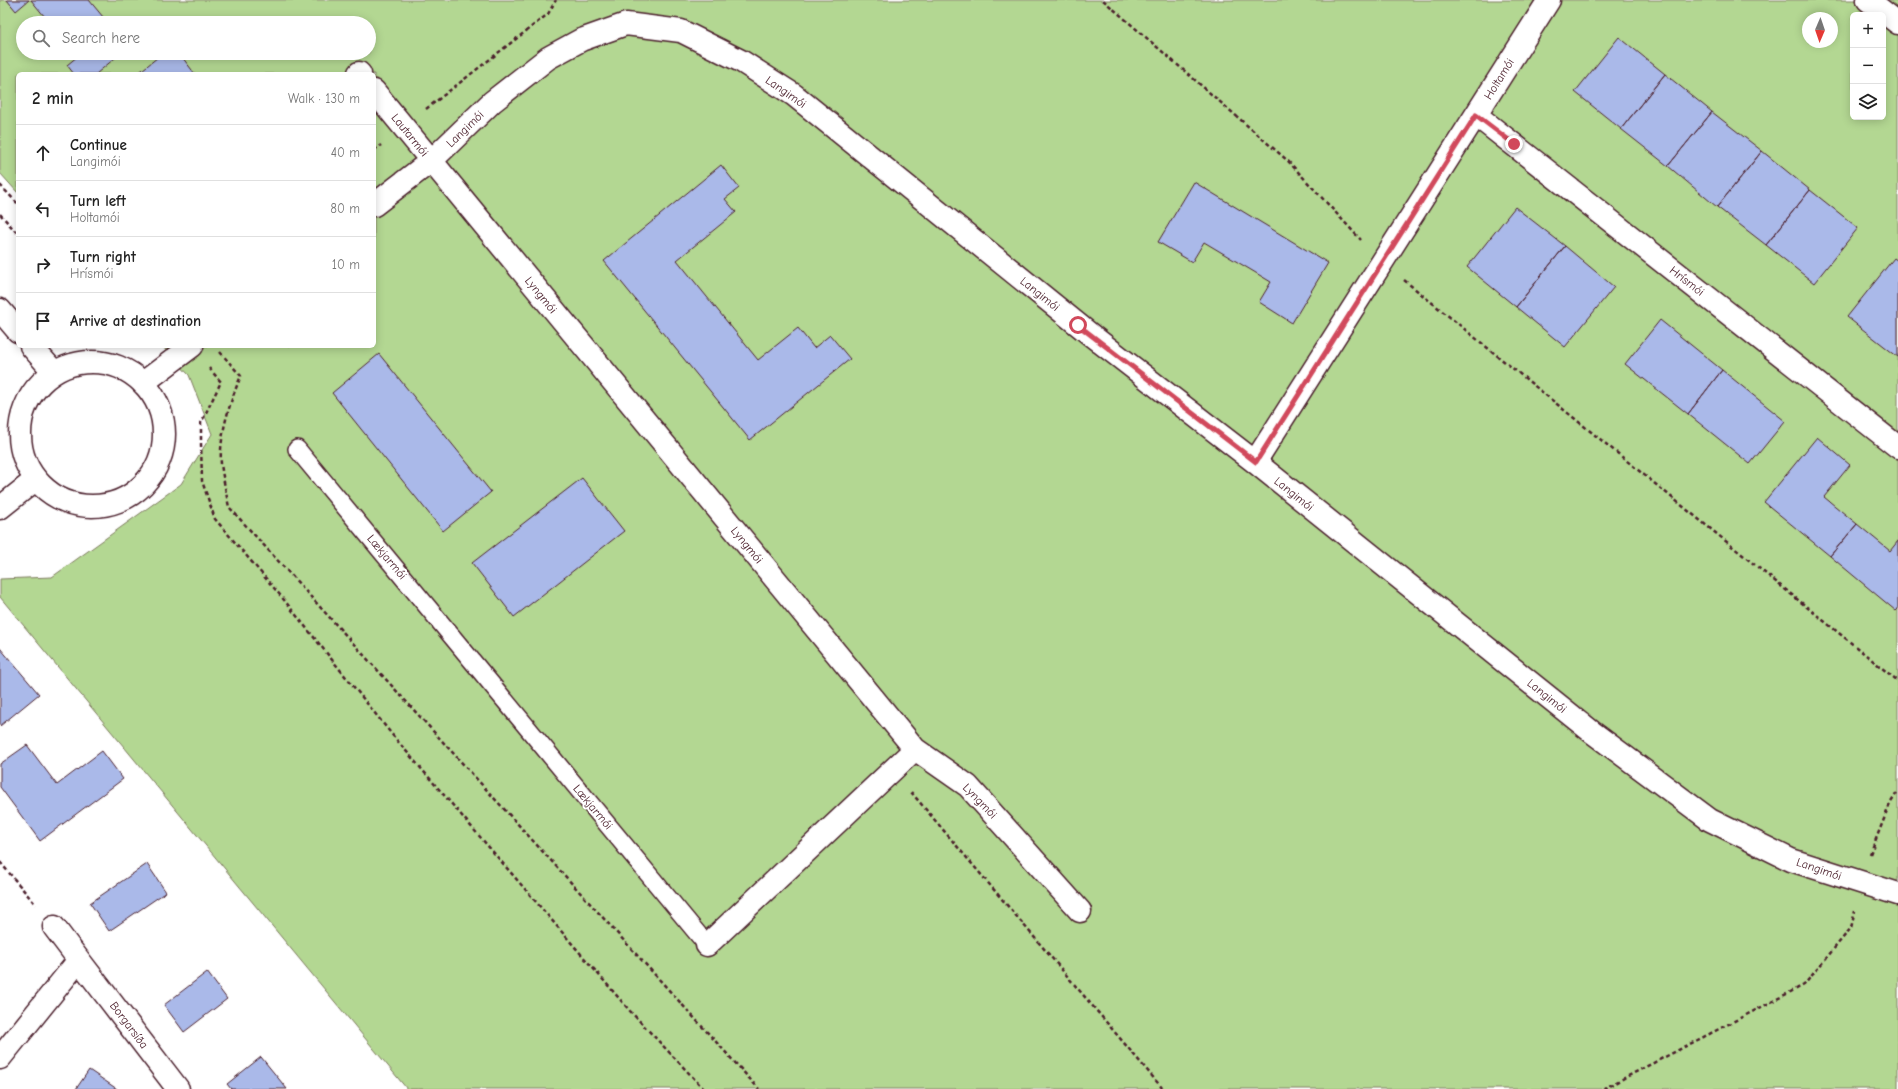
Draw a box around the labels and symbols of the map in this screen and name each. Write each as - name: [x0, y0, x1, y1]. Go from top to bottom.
- north arrow: [1802, 12, 1838, 48]
- street label: Holtamói: [1481, 56, 1517, 102]
- street label: Langimói: [763, 73, 809, 111]
- street label: Langimói: [443, 108, 487, 150]
- street label: Lautarmói: [388, 111, 432, 159]
- route end: [1505, 135, 1523, 153]
- street label: Hrísmói: [1667, 263, 1707, 299]
- street label: Lyngmói: [522, 274, 560, 316]
- street label: Langimói: [1017, 274, 1063, 314]
- route start: [1069, 316, 1087, 334]
- street label: Langimói: [1271, 474, 1317, 514]
- street label: Lyngmói: [728, 524, 766, 566]
- street label: Lækjarmói: [364, 532, 410, 582]
- street label: Langimói: [1524, 676, 1570, 716]
- street label: Lyngmói: [960, 781, 1000, 821]
- street label: Lækjarmói: [570, 782, 616, 832]
- street label: Langimói: [1795, 855, 1843, 883]
- street label: Borgarsíða: [107, 999, 151, 1051]

